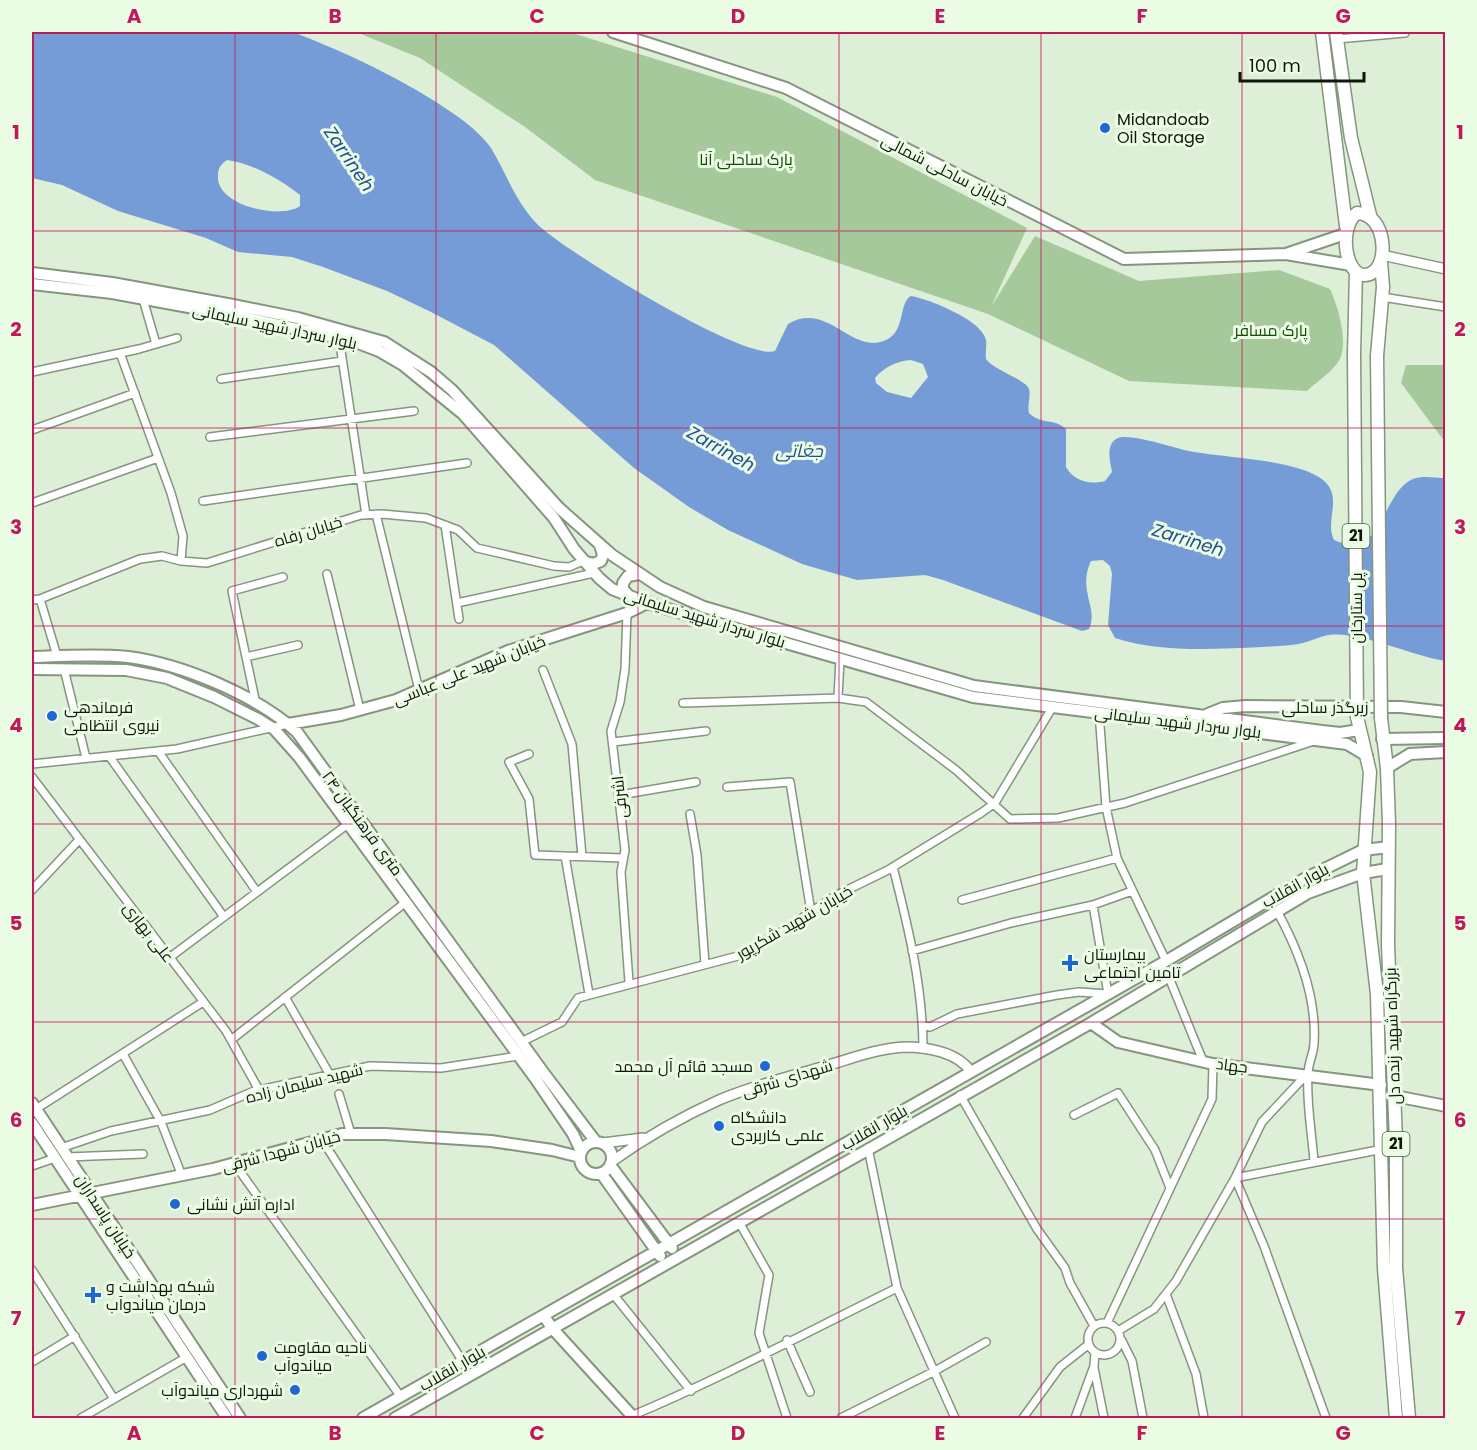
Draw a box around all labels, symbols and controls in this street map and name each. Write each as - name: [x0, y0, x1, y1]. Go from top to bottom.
- text: A: [127, 2, 142, 30]
- text: B: [328, 2, 342, 30]
- text: C: [529, 2, 545, 30]
- text: D: [731, 2, 745, 30]
- text: E: [935, 2, 945, 30]
- text: F: [1137, 2, 1148, 30]
- text: G: [1335, 2, 1351, 30]
- scale bar: [1240, 45, 1364, 83]
- text: 100 m: [1249, 53, 1301, 78]
- place label: Midandoab Oil Storage: [1117, 108, 1209, 149]
- text: 1: [12, 118, 20, 146]
- text: 1: [1456, 118, 1464, 146]
- water label: Zarrineh: [318, 120, 380, 196]
- marker: Midandoab Oil Storage: [1098, 121, 1112, 135]
- street label: خیابان ساحلی شمالی: [877, 128, 1012, 212]
- park label: پارک ساحلی آنا: [699, 148, 793, 171]
- street label: بلوار سردار شهید سلیمانی: [191, 298, 359, 355]
- text: 2: [10, 315, 22, 343]
- text: 2: [1454, 315, 1466, 343]
- park label: پارک مسافر: [1233, 319, 1308, 342]
- water label: Zarrineh: [682, 419, 760, 477]
- water label: جغاتی: [775, 438, 824, 463]
- street label: خیابان رفاه: [271, 510, 345, 553]
- text: 3: [10, 513, 22, 541]
- text: 3: [1454, 513, 1466, 541]
- water label: Zarrineh: [1148, 516, 1227, 562]
- road number: 21: [1342, 524, 1370, 548]
- street label: پل ستارخان: [1345, 572, 1368, 643]
- street label: بلوار سردار شهید سلیمانی: [621, 583, 788, 654]
- street label: خیابان شهید علی عباسی: [389, 629, 549, 712]
- place label: فرماندهی نیروی انتظامی: [64, 696, 160, 737]
- street label: زیرگذر ساحلی: [1281, 696, 1369, 719]
- street label: بلوار سردار شهید سلیمانی: [1093, 701, 1263, 744]
- marker: فرماندهی نیروی انتظامی: [45, 709, 59, 723]
- text: 4: [9, 711, 23, 739]
- text: 4: [1453, 711, 1467, 739]
- street label: ۲۴ متری فرهنگیان: [317, 766, 409, 881]
- street label: اشرفی: [606, 774, 633, 819]
- street label: بلوار انقلاب: [1258, 858, 1333, 913]
- street label: خیابان شهید شکرپور: [731, 880, 857, 966]
- street label: علی بهاری: [118, 897, 179, 967]
- text: 5: [10, 909, 23, 937]
- text: 5: [1454, 909, 1467, 937]
- place label: بیمارستان تامین اجتماعی: [1084, 943, 1181, 984]
- marker: بیمارستان تامین اجتماعی: [1061, 954, 1079, 972]
- street label: بزرگراه شهید زنده دل: [1379, 967, 1406, 1105]
- street label: جهاد: [1215, 1052, 1249, 1079]
- street label: شهدای شرقی: [739, 1054, 835, 1103]
- place label: مسجد قائم آل محمد: [614, 1055, 753, 1078]
- street label: شهید سلیمان زاده: [243, 1058, 365, 1109]
- marker: مسجد قائم آل محمد: [758, 1059, 772, 1073]
- street label: بلوار انقلاب: [837, 1099, 912, 1156]
- text: 6: [10, 1106, 22, 1134]
- place label: دانشگاه علمی کاربردی: [731, 1106, 825, 1147]
- text: 6: [1454, 1106, 1466, 1134]
- marker: دانشگاه علمی کاربردی: [712, 1119, 726, 1133]
- street label: خیابان شهدا شرقی: [219, 1125, 343, 1178]
- road number: 21: [1382, 1132, 1410, 1156]
- street label: خیابان پاسداران: [70, 1170, 141, 1263]
- place label: اداره آتش نشانی: [187, 1193, 295, 1216]
- marker: اداره آتش نشانی: [168, 1197, 182, 1211]
- place label: شبکه بهداشت و درمان میاندوآب: [106, 1275, 215, 1316]
- marker: شبکه بهداشت و درمان میاندوآب: [84, 1286, 102, 1304]
- text: 7: [11, 1304, 22, 1332]
- text: 7: [1455, 1304, 1466, 1332]
- place label: ناحیه مقاومت میاندوآب: [274, 1336, 367, 1377]
- street label: بلوار انقلاب: [415, 1340, 490, 1397]
- marker: ناحیه مقاومت میاندوآب: [255, 1349, 269, 1363]
- place label: شهرداری میاندوآب: [161, 1379, 283, 1402]
- marker: شهرداری میاندوآب: [288, 1383, 302, 1397]
- text: A: [127, 1419, 142, 1447]
- text: B: [328, 1419, 342, 1447]
- text: C: [529, 1419, 545, 1447]
- text: D: [731, 1419, 745, 1447]
- text: E: [935, 1419, 945, 1447]
- text: F: [1137, 1419, 1148, 1447]
- text: G: [1335, 1419, 1351, 1447]

